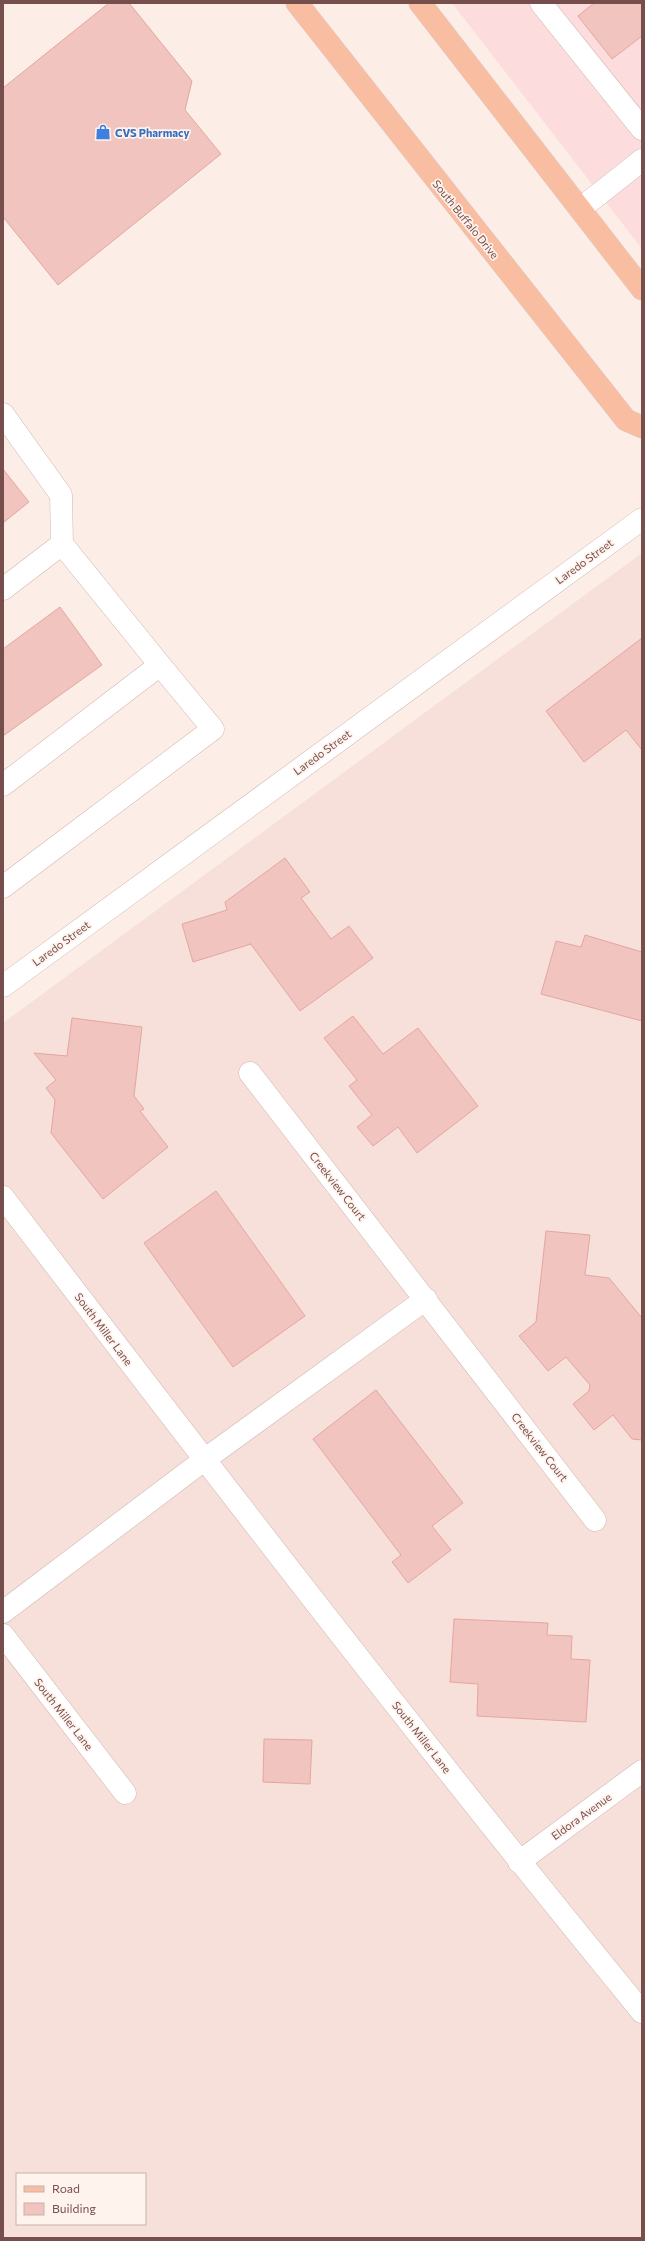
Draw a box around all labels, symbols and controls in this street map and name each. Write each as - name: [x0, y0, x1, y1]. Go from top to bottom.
- shop icon: CVS Pharmacy: [94, 123, 112, 141]
- place label: CVS Pharmacy: [115, 126, 189, 139]
- street label: South Buffalo Drive: [430, 177, 502, 261]
- street label: Laredo Street: [553, 535, 616, 586]
- street label: Laredo Street: [291, 726, 354, 777]
- street label: Laredo Street: [30, 917, 93, 968]
- street label: Creekview Court: [307, 1149, 369, 1223]
- street label: South Miller Lane: [72, 1290, 136, 1368]
- street label: Creekview Court: [509, 1410, 571, 1484]
- street label: South Miller Lane: [32, 1676, 96, 1753]
- street label: South Miller Lane: [390, 1699, 454, 1776]
- street label: Eldora Avenue: [548, 1790, 614, 1842]
- legend: [16, 2173, 146, 2225]
- text: Road: [52, 2181, 80, 2195]
- text: Building: [52, 2201, 96, 2215]

